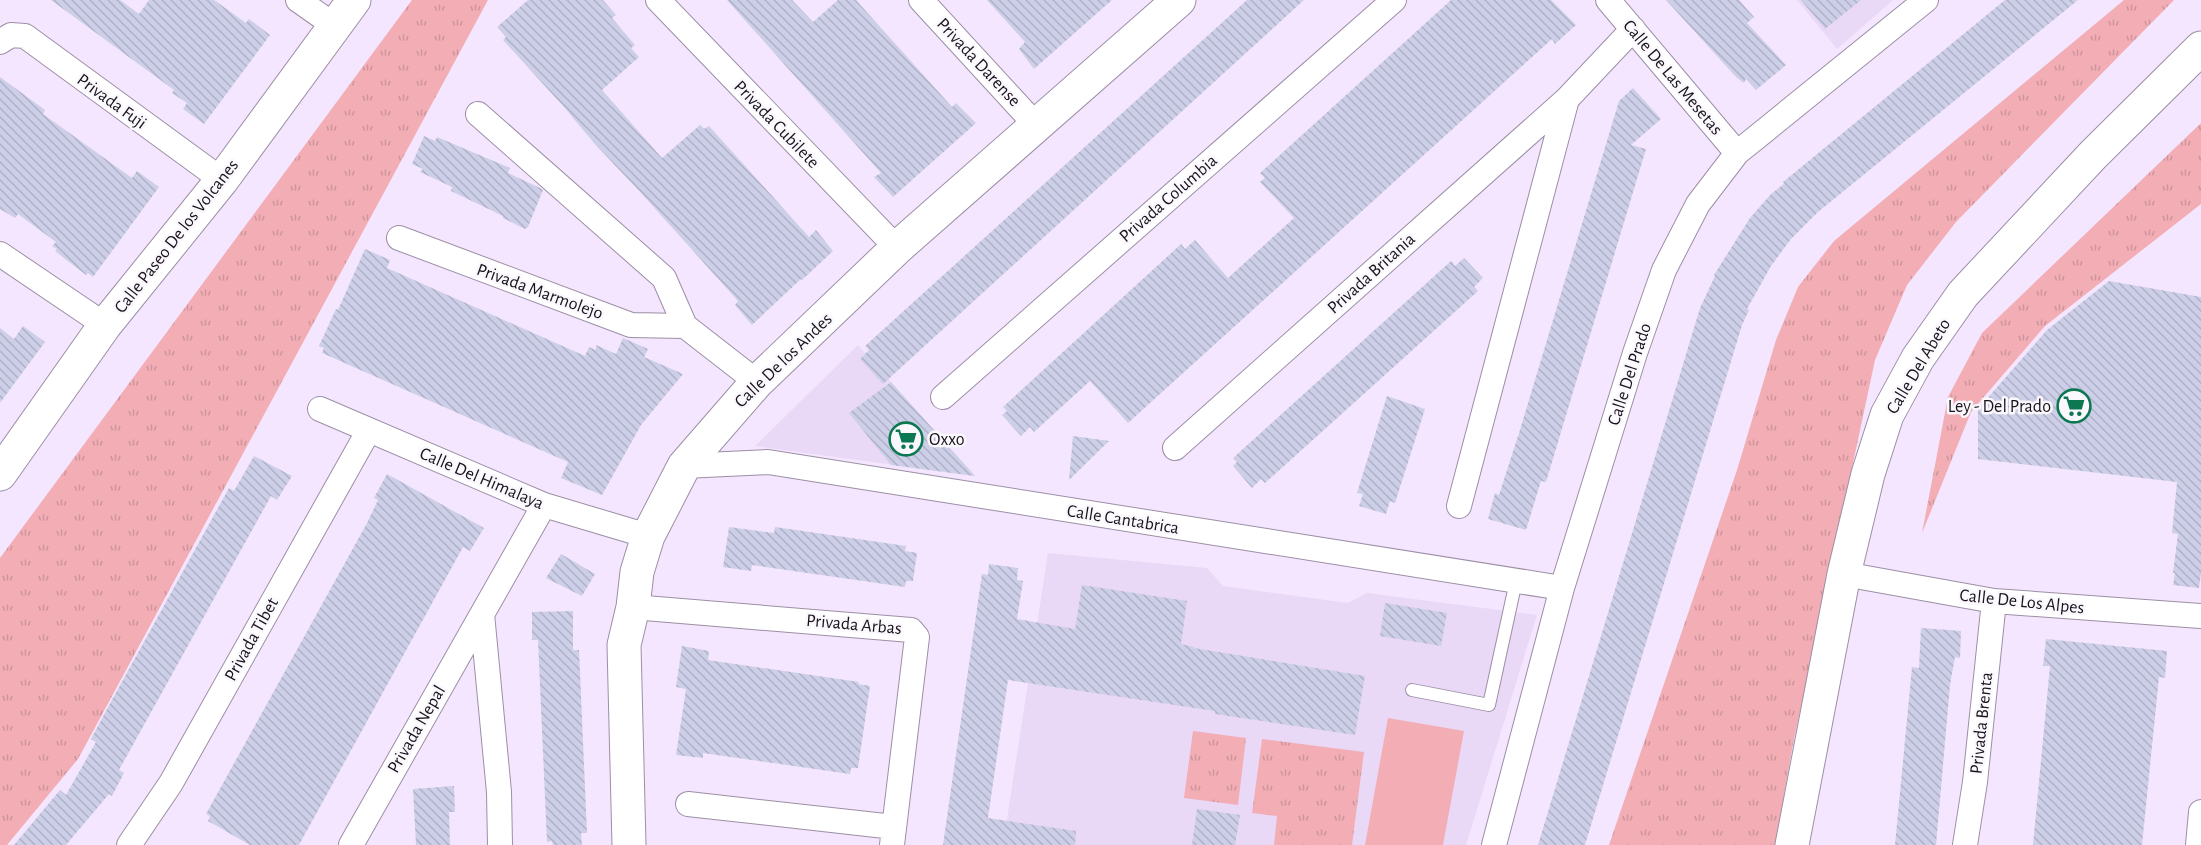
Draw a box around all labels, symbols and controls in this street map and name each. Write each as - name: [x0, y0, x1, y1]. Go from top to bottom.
- street label: Privada Darense: [933, 15, 1024, 110]
- street label: Calle De Las Mesetas: [1619, 17, 1725, 139]
- street label: Privada Fuji: [73, 71, 149, 133]
- street label: Privada Cubilete: [730, 77, 822, 172]
- street label: Privada Columbia: [1116, 152, 1221, 246]
- street label: Calle Paseo De los Volcanes: [111, 156, 242, 317]
- street label: Privada Britania: [1324, 230, 1419, 318]
- street label: Privada Marmolejo: [474, 261, 605, 323]
- street label: Calle De los Andes: [732, 310, 836, 411]
- street label: Calle Del Abeto: [1883, 316, 1954, 417]
- street label: Calle Del Prado: [1605, 321, 1655, 428]
- supermarket icon: Ley - Del Prado: [2056, 388, 2092, 424]
- place label: Ley - Del Prado: [1948, 398, 2051, 416]
- supermarket icon: Oxxo: [888, 421, 924, 457]
- place label: Oxxo: [929, 431, 965, 449]
- street label: Calle Del Himalaya: [417, 445, 546, 513]
- street label: Calle Cantabrica: [1066, 502, 1180, 538]
- street label: Calle De Los Alpes: [1959, 586, 2085, 617]
- street label: Privada Tibet: [222, 595, 282, 684]
- street label: Privada Arbas: [805, 612, 902, 638]
- street label: Privada Brenta: [1968, 671, 1996, 775]
- street label: Privada Nepal: [385, 683, 449, 776]

